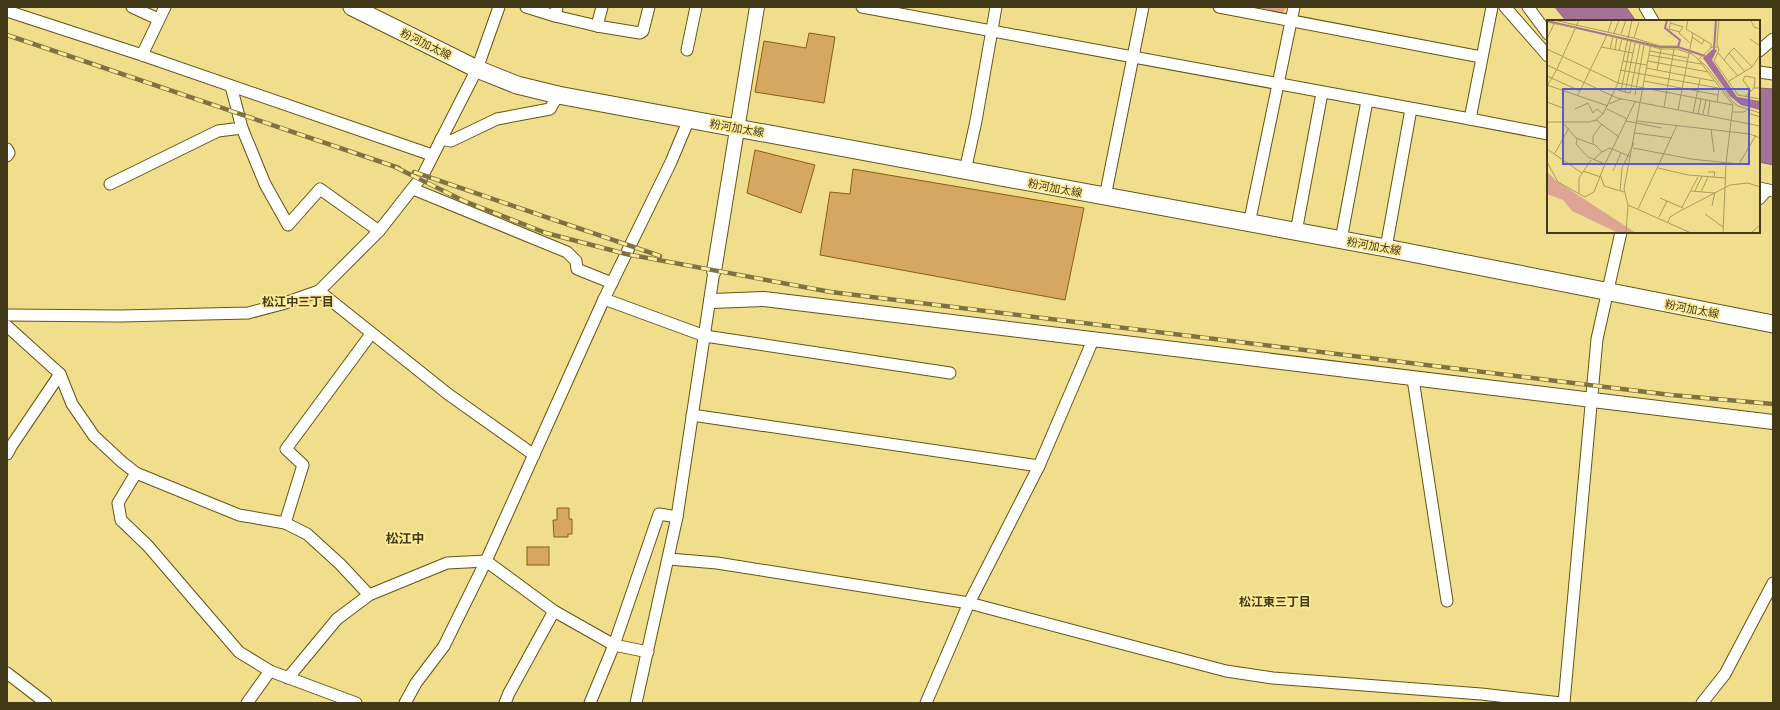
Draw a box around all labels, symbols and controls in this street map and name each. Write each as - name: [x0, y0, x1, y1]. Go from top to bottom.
- inset map: [1547, 20, 1760, 233]
- street label: 粉河加太線: [398, 27, 453, 62]
- street label: 粉河加太線: [709, 117, 765, 140]
- street label: 粉河加太線: [1027, 177, 1083, 200]
- street label: 粉河加太線: [1346, 235, 1402, 258]
- district label: 松江中三丁目: [262, 295, 334, 309]
- street label: 粉河加太線: [1664, 298, 1720, 321]
- district label: 松江中: [385, 531, 425, 546]
- district label: 松江東三丁目: [1239, 595, 1311, 609]

